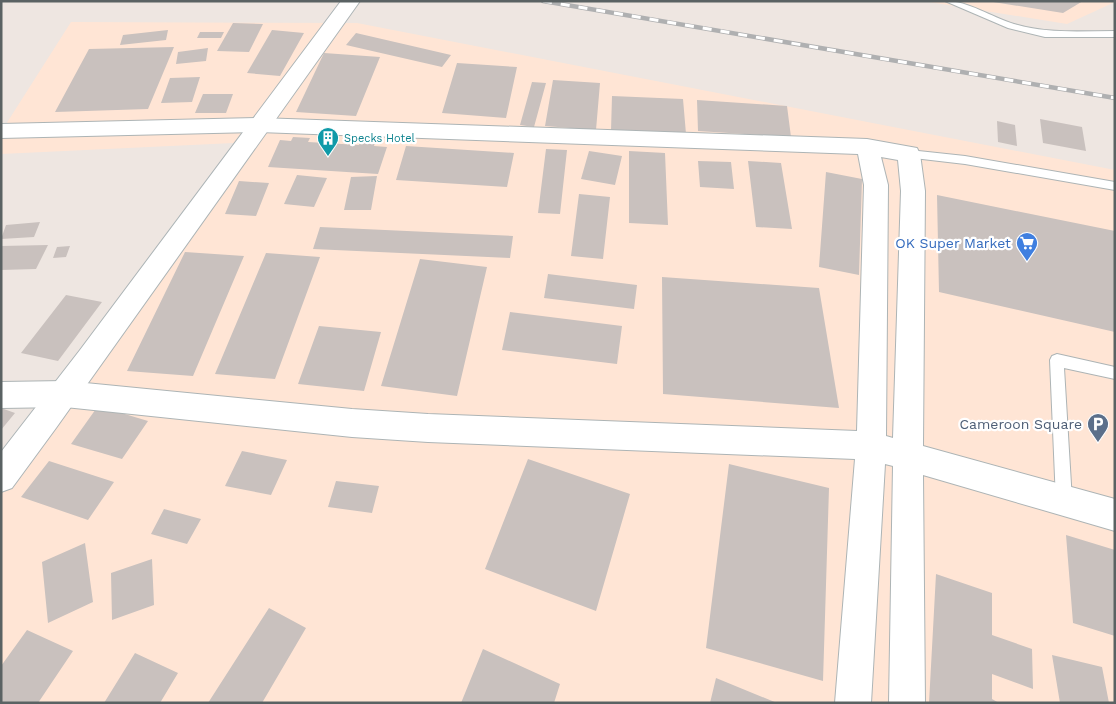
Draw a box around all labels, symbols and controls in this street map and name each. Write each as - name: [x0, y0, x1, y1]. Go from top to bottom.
- building icon: Specks Hotel: [316, 126, 340, 157]
- place label: Specks Hotel: [344, 132, 416, 145]
- supermarket icon: OK Super Market: [1015, 231, 1039, 262]
- place label: OK Super Market: [895, 235, 1011, 251]
- parking icon: Cameroon Square: [1086, 412, 1110, 443]
- place label: Cameroon Square: [959, 416, 1082, 432]

